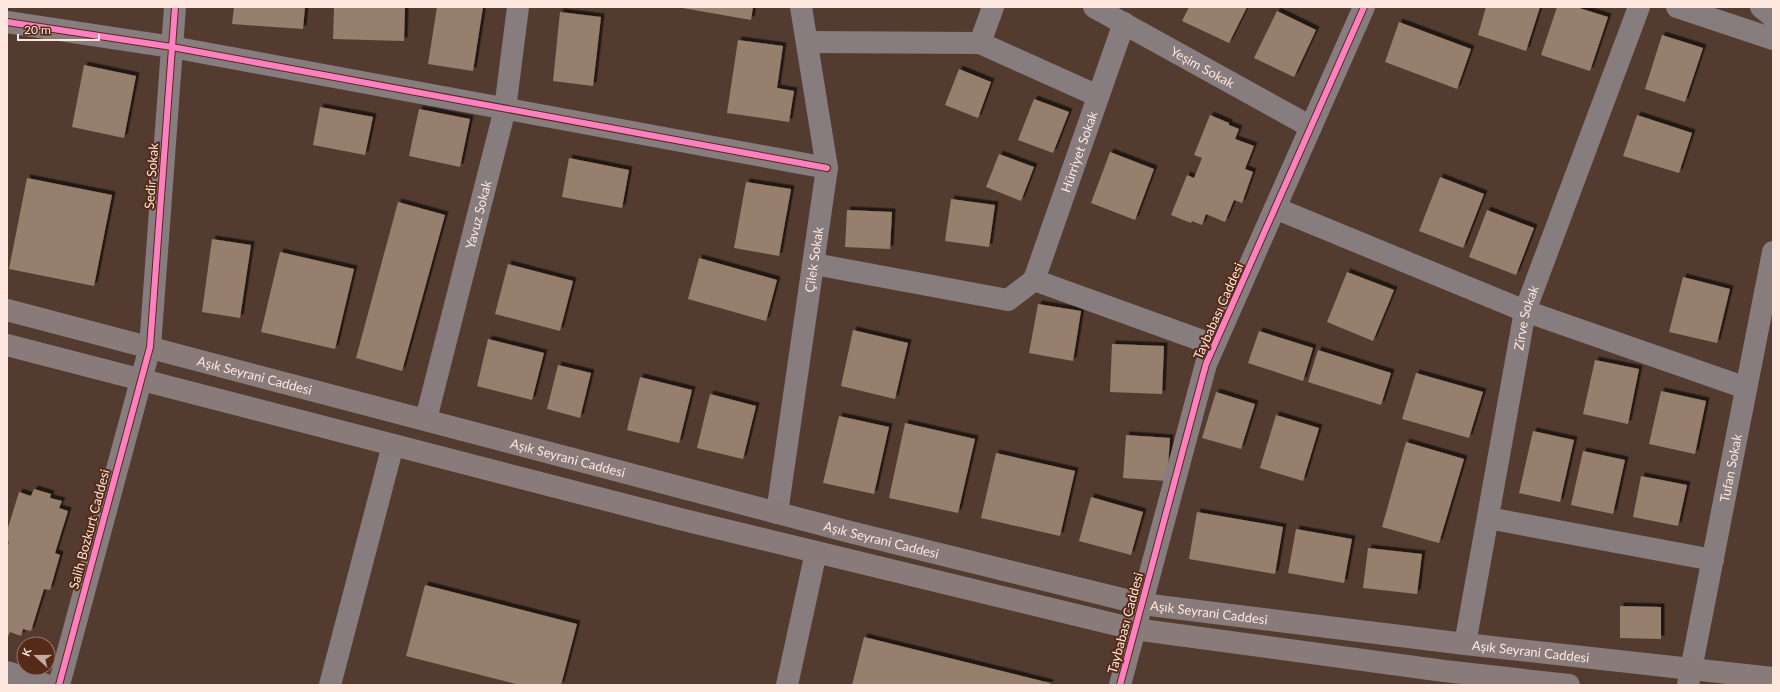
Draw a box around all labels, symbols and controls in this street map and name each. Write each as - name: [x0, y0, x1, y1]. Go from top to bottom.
- scale bar: [18, 16, 99, 42]
- text: 20 m: [24, 22, 51, 37]
- street label: Yeşim Sokak: [1168, 43, 1238, 91]
- street label: Hürriyet Sokak: [1057, 108, 1101, 194]
- street label: Sedir Sokak: [141, 142, 161, 210]
- street label: Yavuz Sokak: [462, 178, 495, 251]
- street label: Çilek Sokak: [801, 226, 826, 293]
- street label: Taybabası Caddesi: [1190, 260, 1246, 362]
- street label: Zirve Sokak: [1510, 283, 1542, 351]
- street label: Aşık Seyrani Caddesi: [195, 352, 314, 398]
- street label: Tufan Sokak: [1716, 432, 1745, 504]
- street label: Aşık Seyrani Caddesi: [509, 435, 627, 480]
- street label: Salih Bozkurt Caddesi: [65, 467, 113, 591]
- street label: Aşık Seyrani Caddesi: [822, 517, 941, 562]
- street label: Taybabası Caddesi: [1104, 571, 1146, 675]
- street label: Aşık Seyrani Caddesi: [1149, 597, 1269, 627]
- north arrow: [16, 636, 56, 676]
- street label: Aşık Seyrani Caddesi: [1471, 637, 1590, 666]
- text: K: [19, 646, 34, 658]

